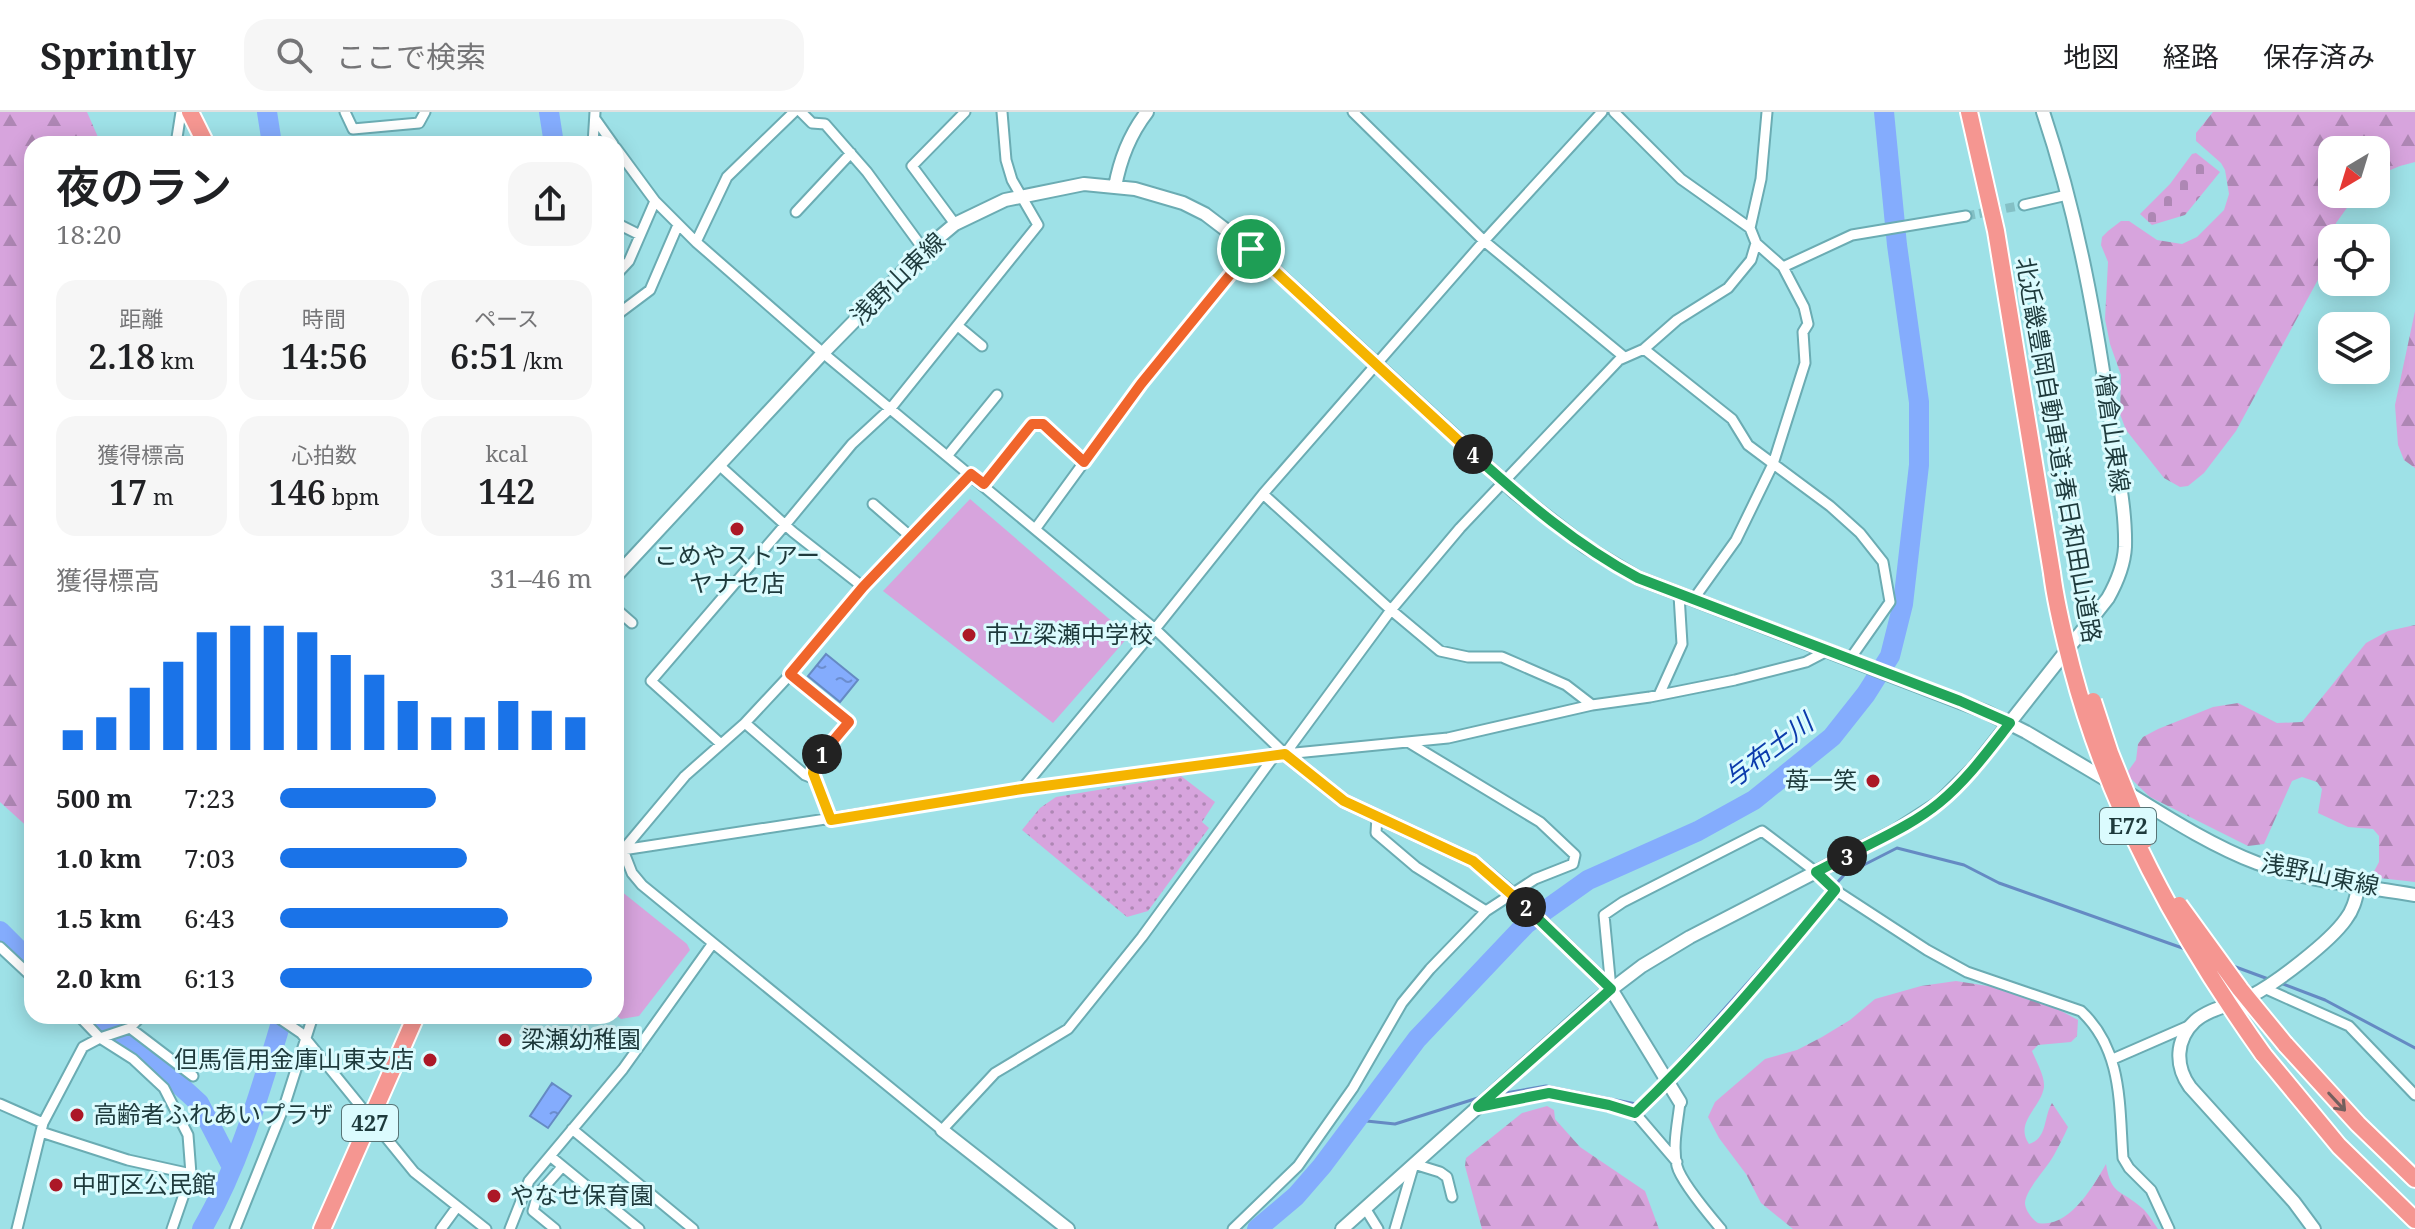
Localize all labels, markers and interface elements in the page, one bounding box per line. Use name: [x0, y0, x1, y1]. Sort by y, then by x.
search box: [244, 19, 804, 91]
text: Sprintly: [40, 29, 196, 81]
icon: search: [272, 33, 316, 77]
text: ここで検索: [336, 36, 486, 77]
text: 地図: [2063, 37, 2119, 75]
text: 経路: [2163, 37, 2219, 75]
text: 保存済み: [2263, 37, 2375, 75]
north arrow: [2318, 136, 2390, 208]
map controls: [2318, 136, 2390, 384]
text: 夜のラン: [56, 156, 232, 216]
button: share: [508, 162, 592, 246]
pin: [1217, 215, 1285, 283]
text: 18:20: [56, 216, 122, 252]
street label: 浅野山東線: [842, 224, 952, 331]
button: locate: [2318, 224, 2390, 296]
icon: arrive: [1229, 227, 1273, 271]
street label: 北近畿豊岡自動車道;春日和田山道路: [2009, 254, 2110, 645]
text: 距離: [119, 303, 163, 333]
text: 時間: [302, 303, 346, 333]
text: ペース: [474, 303, 539, 333]
button: layers: [2318, 312, 2390, 384]
text: 2.18: [88, 333, 155, 379]
text: 14:56: [281, 333, 367, 379]
text: 6:51: [450, 333, 518, 379]
text: km: [155, 345, 194, 375]
text: /km: [518, 345, 563, 375]
street label: 檜倉山東線: [2089, 371, 2138, 495]
pin: 4: [1453, 434, 1493, 474]
text: kcal: [485, 438, 528, 468]
text: 獲得標高: [97, 439, 185, 469]
text: 心拍数: [291, 439, 357, 469]
text: 4: [1467, 439, 1479, 469]
text: 142: [478, 468, 535, 514]
text: 17: [109, 469, 147, 515]
text: 146: [269, 469, 326, 515]
text: m: [147, 481, 174, 511]
text: bpm: [326, 481, 379, 511]
marker: こめやストアー ヤナセ店: [728, 520, 746, 538]
place label: こめやストアー ヤナセ店: [654, 538, 820, 599]
text: 31–46 m: [490, 560, 592, 596]
text: 獲得標高: [56, 562, 160, 598]
place label: 市立梁瀬中学校: [985, 617, 1153, 650]
marker: 市立梁瀬中学校: [960, 626, 978, 644]
water label: 与布土川: [1715, 703, 1822, 796]
pin: 1: [802, 734, 842, 774]
text: 1: [816, 739, 828, 769]
place label: 苺一笑: [1785, 763, 1857, 796]
marker: 苺一笑: [1864, 772, 1882, 790]
text: 500 m: [56, 780, 132, 816]
text: 7:23: [184, 780, 235, 816]
road number: E72: [2100, 808, 2156, 844]
pin: 3: [1827, 836, 1867, 876]
text: 1.0 km: [56, 840, 142, 876]
text: 7:03: [184, 840, 235, 876]
text: 3: [1841, 841, 1853, 871]
street label: 浅野山東線: [2258, 845, 2382, 902]
pin: 2: [1506, 887, 1546, 927]
text: 2: [1520, 892, 1532, 922]
text: 1.5 km: [56, 900, 142, 936]
text: 6:43: [184, 900, 235, 936]
text: 2.0 km: [56, 960, 142, 996]
text: 6:13: [184, 960, 235, 996]
place label: 梁瀬幼稚園: [521, 1022, 641, 1055]
marker: 梁瀬幼稚園: [496, 1031, 514, 1049]
place label: 但馬信用金庫山東支店: [174, 1042, 414, 1075]
marker: 但馬信用金庫山東支店: [421, 1051, 439, 1069]
one-way arrow: [2328, 1092, 2347, 1112]
place label: 高齢者ふれあいプラザ: [93, 1097, 333, 1130]
road number: 427: [342, 1105, 398, 1141]
marker: 高齢者ふれあいプラザ: [68, 1106, 86, 1124]
place label: 中町区公民館: [72, 1167, 216, 1200]
marker: 中町区公民館: [47, 1176, 65, 1194]
place label: やなせ保育園: [510, 1178, 654, 1211]
marker: やなせ保育園: [485, 1187, 503, 1205]

